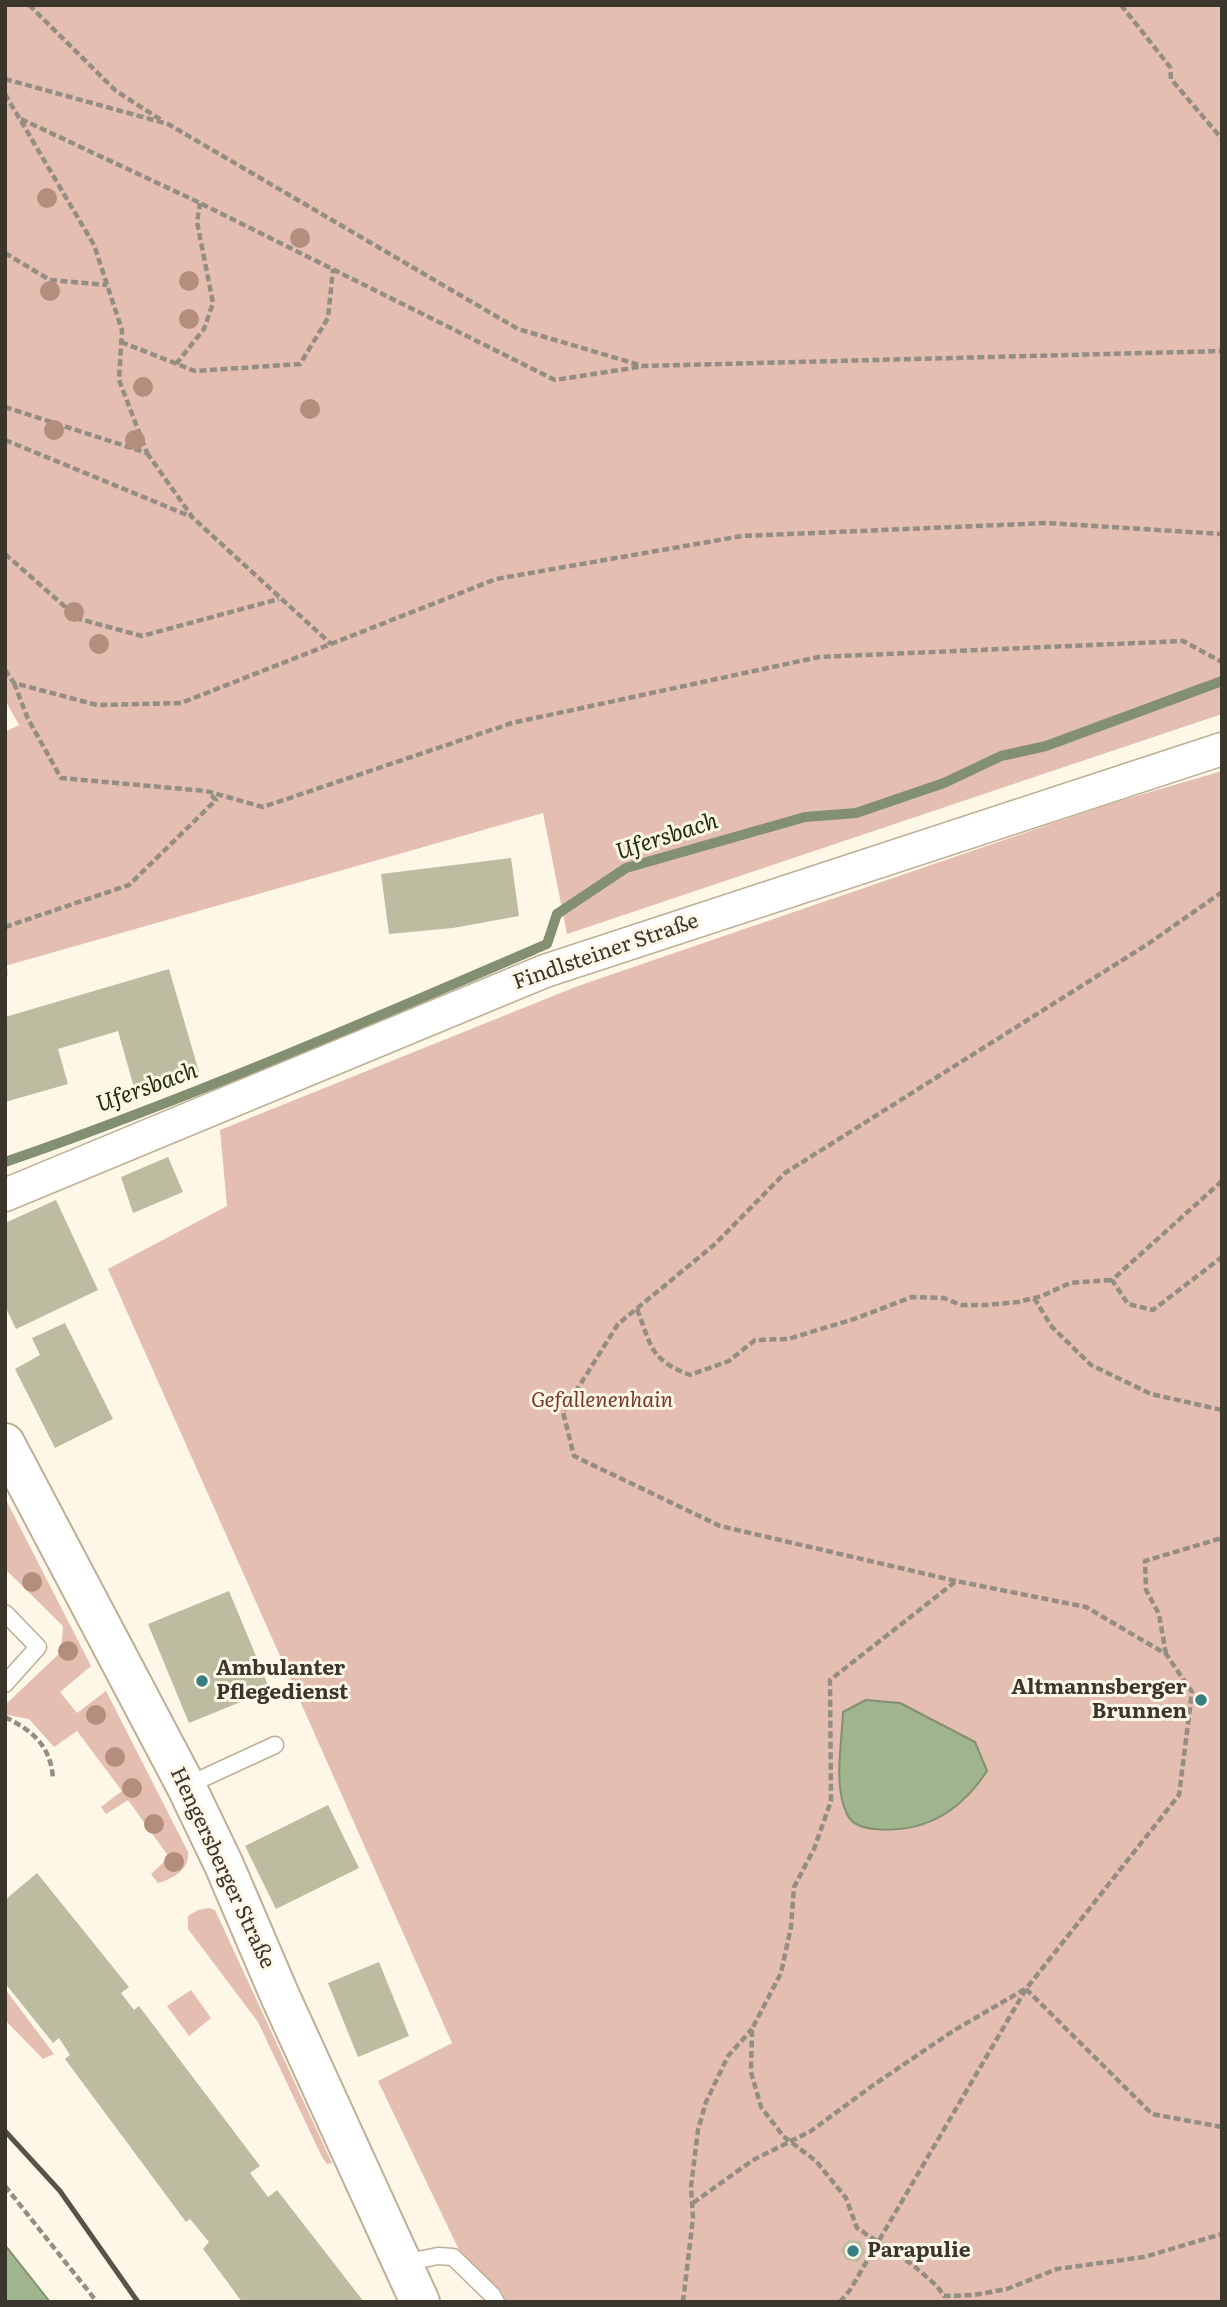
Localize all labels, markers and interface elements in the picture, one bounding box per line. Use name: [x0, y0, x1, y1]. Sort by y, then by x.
water label: Ufersbach: [613, 808, 721, 866]
street label: Findlsteiner Straße: [510, 908, 702, 996]
water label: Ufersbach: [93, 1057, 201, 1119]
park label: Gefallenenhain: [531, 1388, 673, 1414]
place label: Ambulanter Pflegedienst: [216, 1656, 348, 1706]
marker: Ambulanter Pflegedienst: [194, 1673, 210, 1689]
place label: Altmannsberger Brunnen: [1011, 1675, 1187, 1725]
marker: Altmannsberger Brunnen: [1193, 1692, 1209, 1708]
street label: Hengersberger Straße: [164, 1763, 280, 1973]
place label: Parapulie: [867, 2238, 971, 2264]
marker: Parapulie: [845, 2243, 861, 2259]

